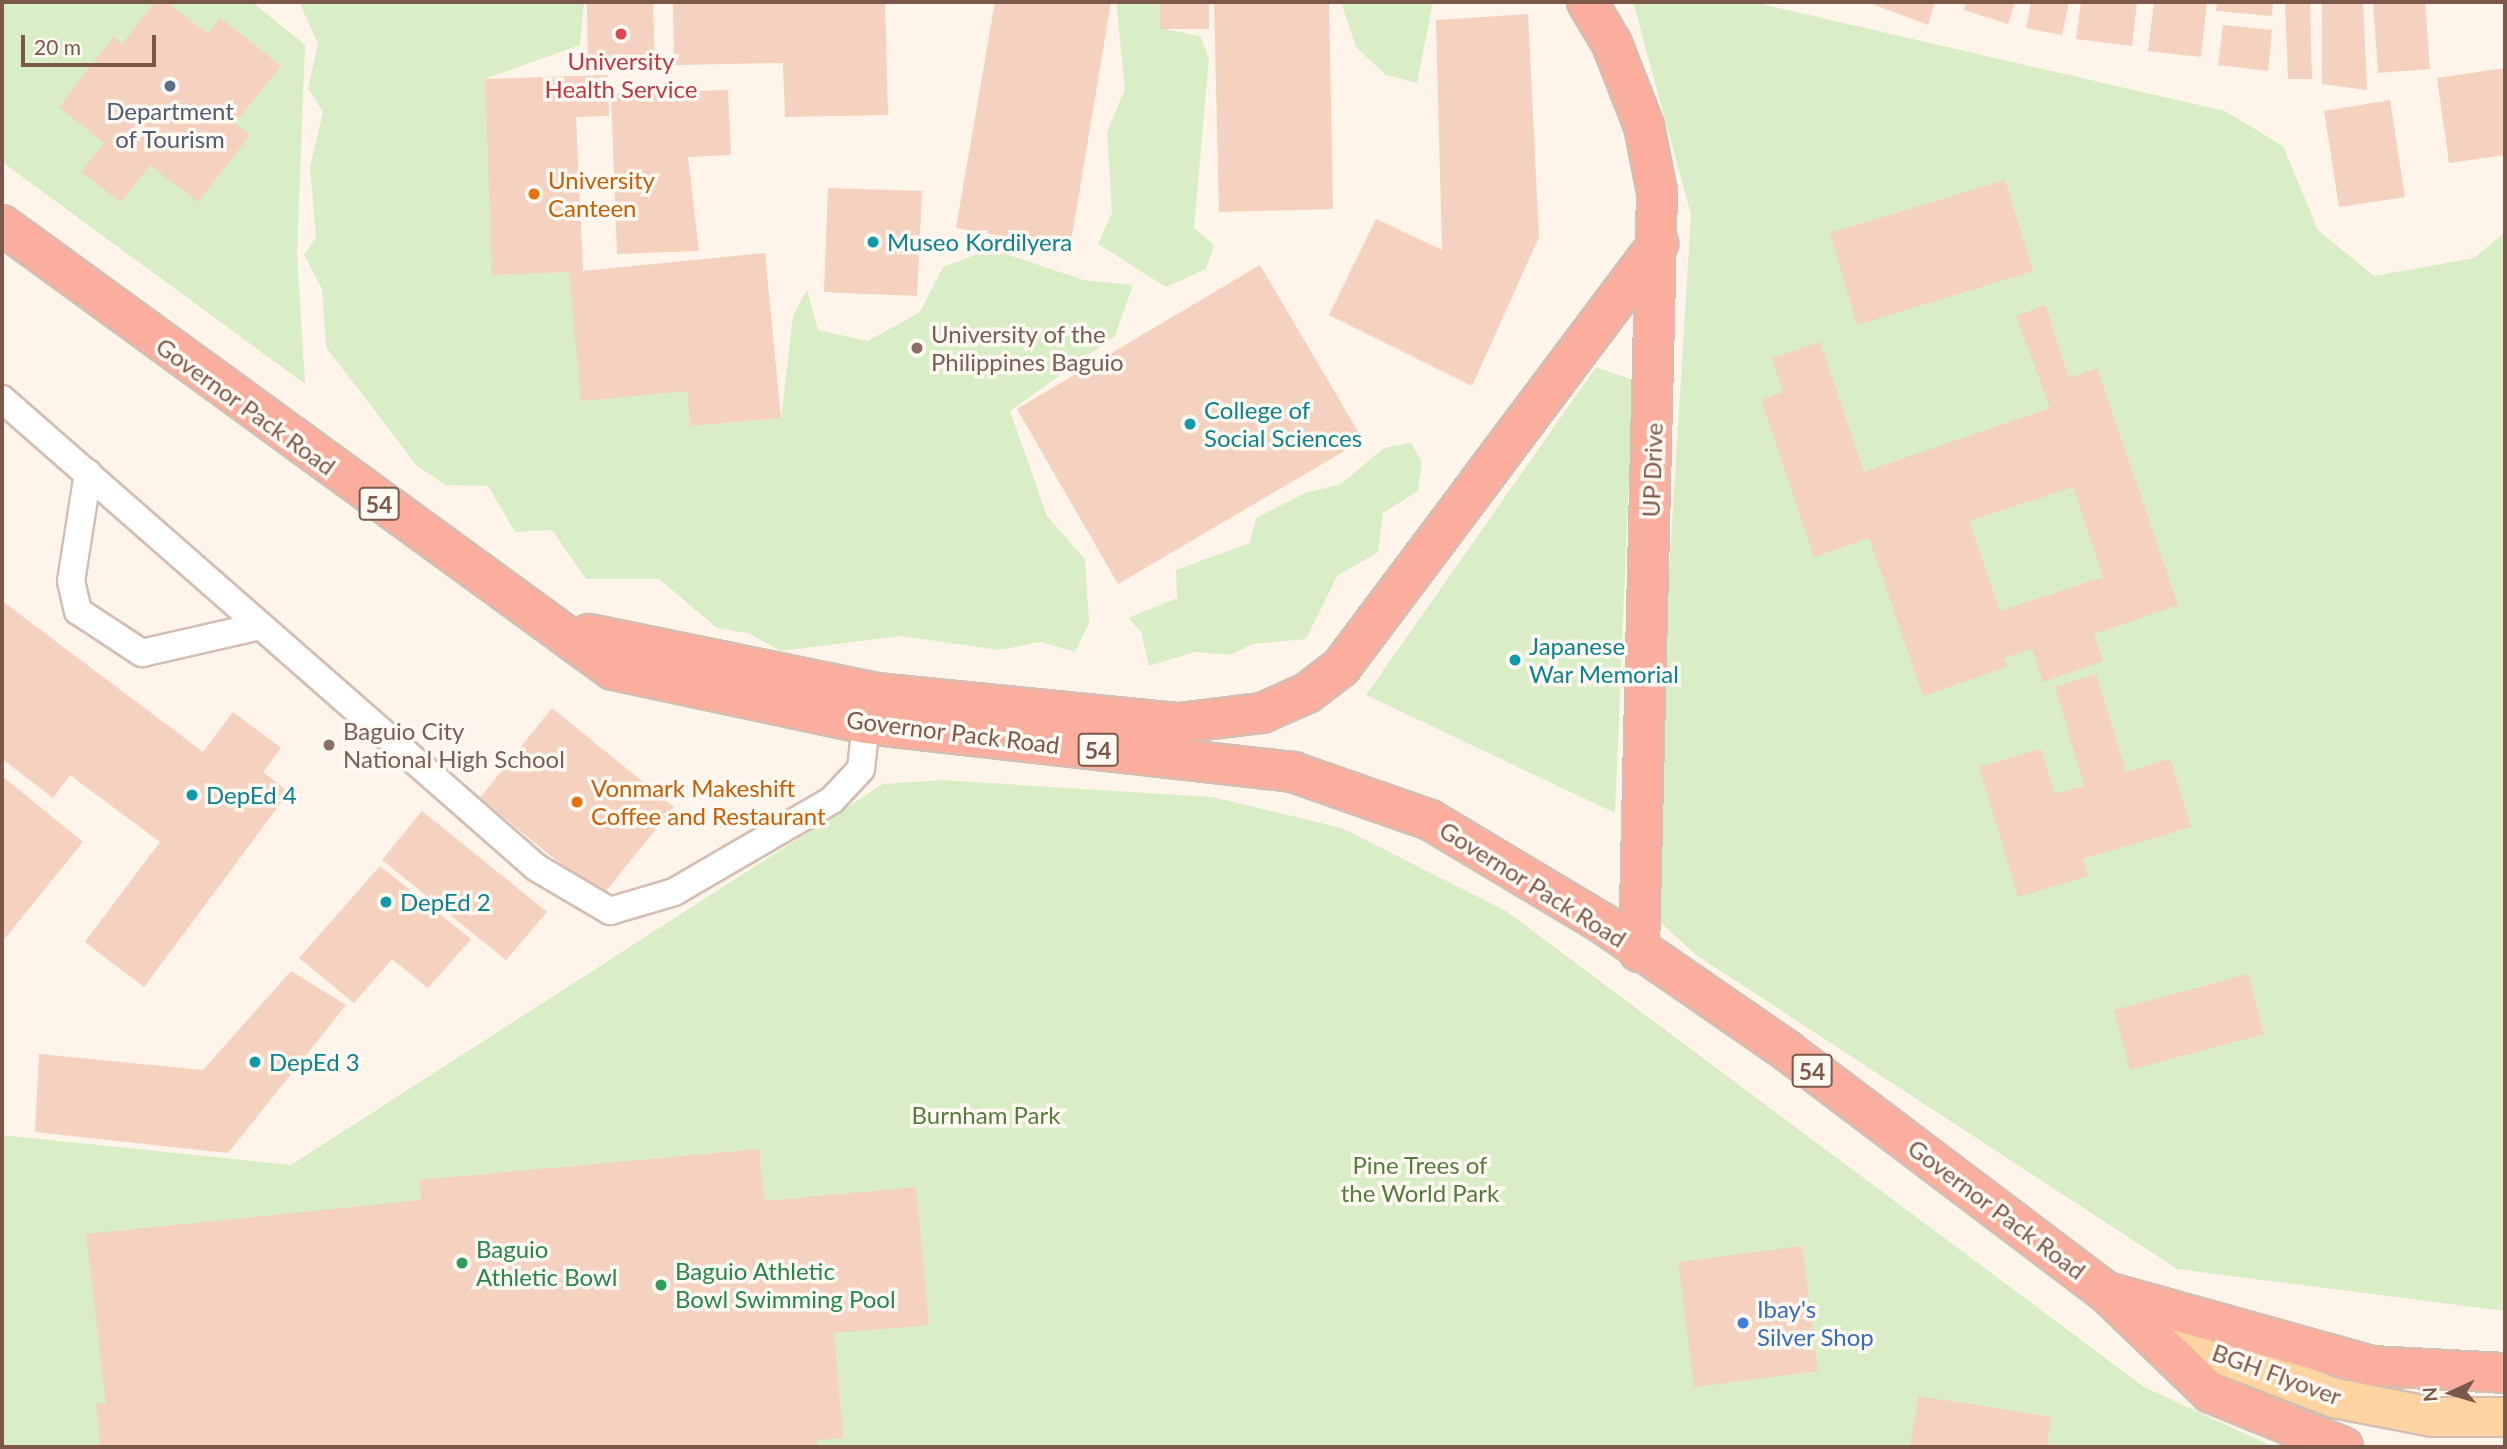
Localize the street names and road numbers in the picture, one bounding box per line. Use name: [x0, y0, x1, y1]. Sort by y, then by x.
street label: Governor Pack Road: [151, 331, 341, 481]
street label: UP Drive: [1636, 422, 1668, 518]
road number: 54: [358, 484, 400, 524]
street label: Governor Pack Road: [845, 705, 1061, 759]
road number: 54: [1077, 730, 1119, 770]
street label: Governor Pack Road: [1434, 815, 1632, 953]
road number: 54: [1791, 1052, 1833, 1090]
street label: Governor Pack Road: [1902, 1133, 2092, 1285]
street label: BGH Flyover: [2209, 1337, 2345, 1411]

